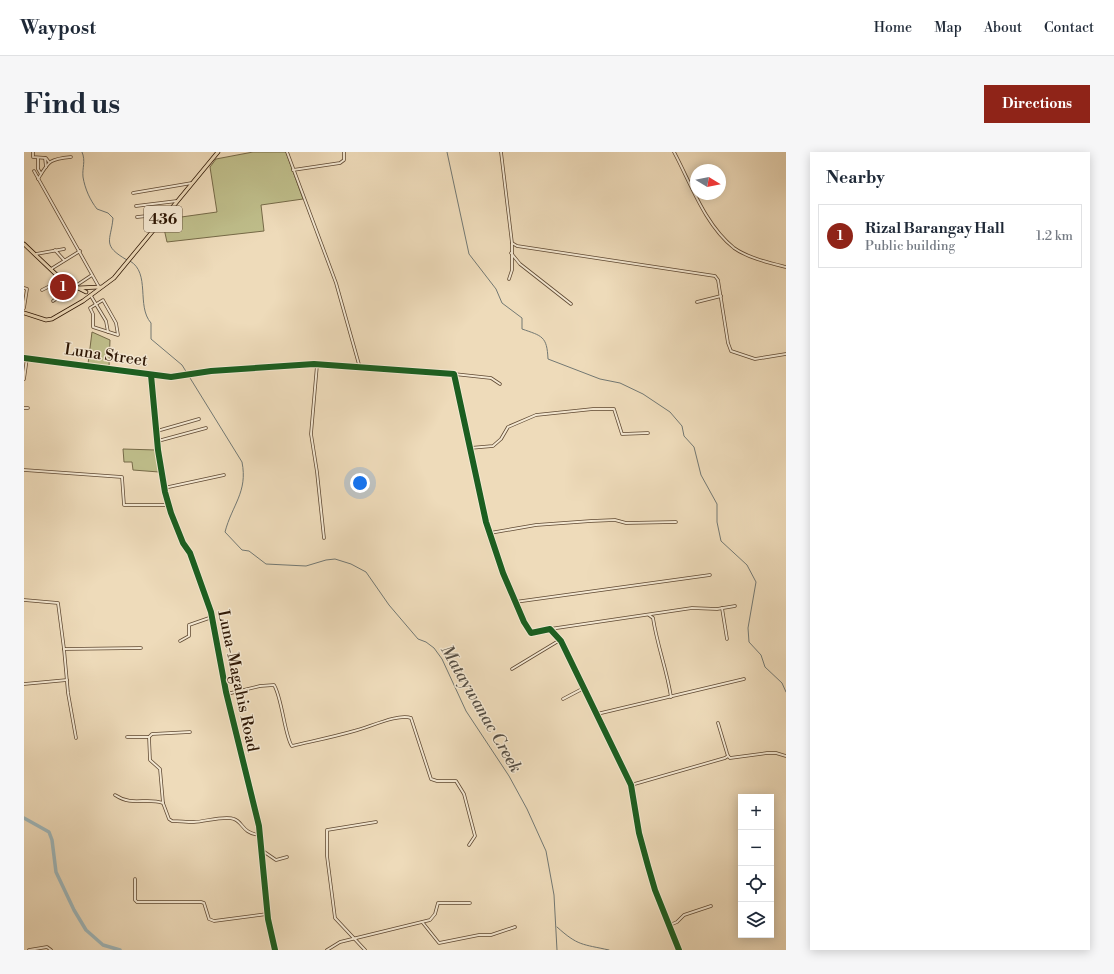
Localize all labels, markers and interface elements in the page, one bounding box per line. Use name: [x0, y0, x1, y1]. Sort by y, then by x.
text: Waypost: [20, 16, 96, 40]
text: Home: [874, 19, 912, 37]
text: Map: [934, 19, 962, 37]
text: About: [984, 19, 1022, 37]
text: Contact: [1044, 19, 1094, 37]
button: Directions: [984, 85, 1090, 123]
text: Find us: [24, 87, 120, 122]
north arrow: [690, 164, 726, 200]
text: Nearby: [826, 167, 885, 189]
road number: 436: [144, 206, 182, 232]
text: Rizal Barangay Hall: [865, 219, 1005, 238]
text: 1: [837, 228, 843, 244]
text: 1.2 km: [1036, 228, 1073, 244]
text: Public building: [865, 238, 955, 254]
pin: 1: [50, 272, 76, 302]
street label: Luna Street: [63, 339, 149, 371]
your location: [350, 473, 370, 493]
street label: Luna-Magahis Road: [213, 608, 263, 754]
water label: Mataywanac Creek: [435, 641, 527, 777]
map controls: [738, 794, 774, 938]
button: +: [738, 794, 774, 830]
button: −: [738, 830, 774, 866]
button: locate: [738, 866, 774, 902]
button: layers: [738, 902, 774, 938]

